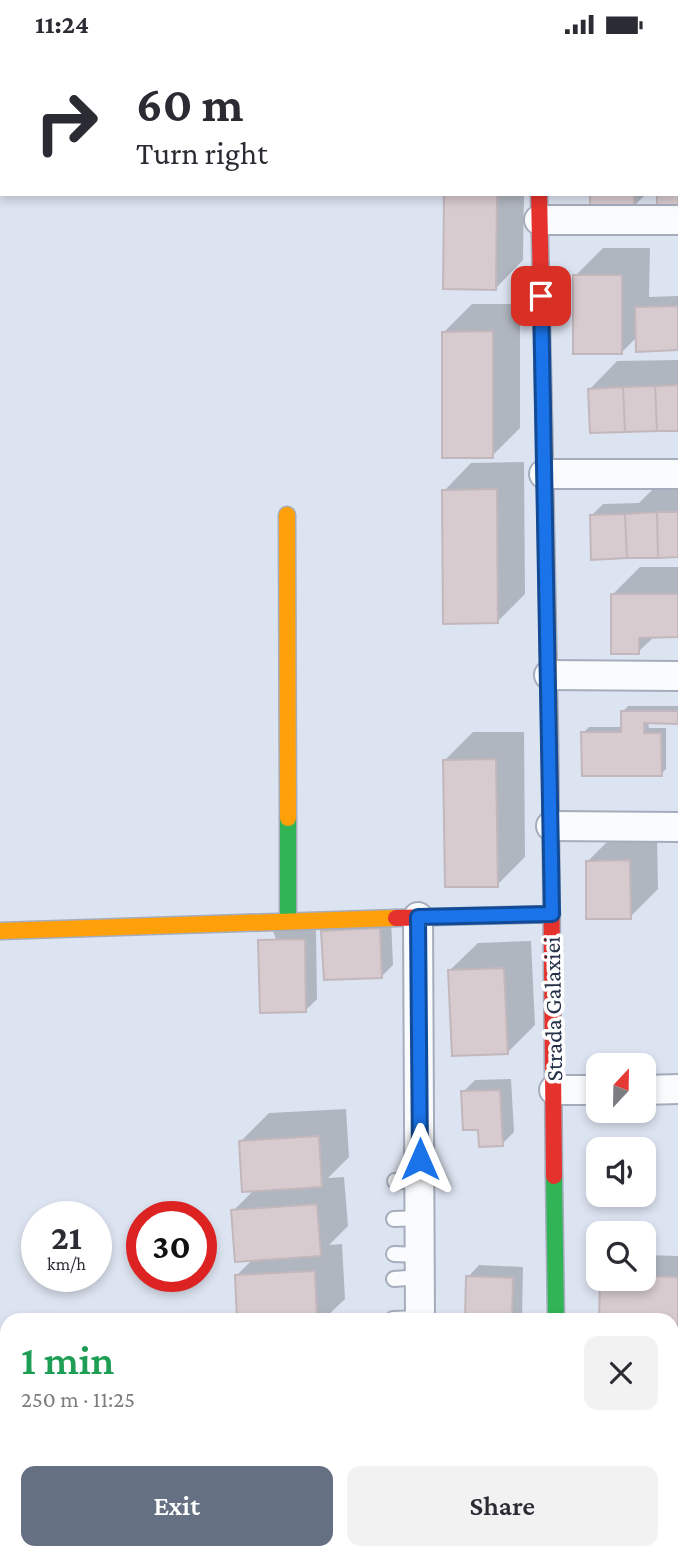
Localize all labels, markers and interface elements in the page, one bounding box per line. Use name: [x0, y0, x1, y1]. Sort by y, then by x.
text: 11:24: [35, 10, 89, 39]
icon: right: [21, 77, 112, 168]
text: 60 m: [136, 77, 243, 132]
text: Turn right: [136, 135, 268, 171]
pin: [511, 266, 571, 326]
icon: arrive: [522, 277, 560, 315]
street label: Strada Galaxiei: [538, 936, 567, 1082]
north arrow: [586, 1053, 656, 1123]
map controls: [586, 1053, 656, 1291]
position arrow: [383, 1122, 457, 1196]
button: sound: [586, 1137, 656, 1207]
speed limit sign: 30: [126, 1201, 217, 1292]
text: 21: [51, 1218, 82, 1257]
button: search: [586, 1221, 656, 1291]
text: km/h: [47, 1254, 86, 1274]
text: 1 min: [21, 1336, 114, 1383]
button: close: [584, 1336, 658, 1410]
text: 250 m · 11:25: [21, 1386, 135, 1412]
button: Exit: [21, 1466, 333, 1546]
button: Share: [347, 1466, 658, 1546]

